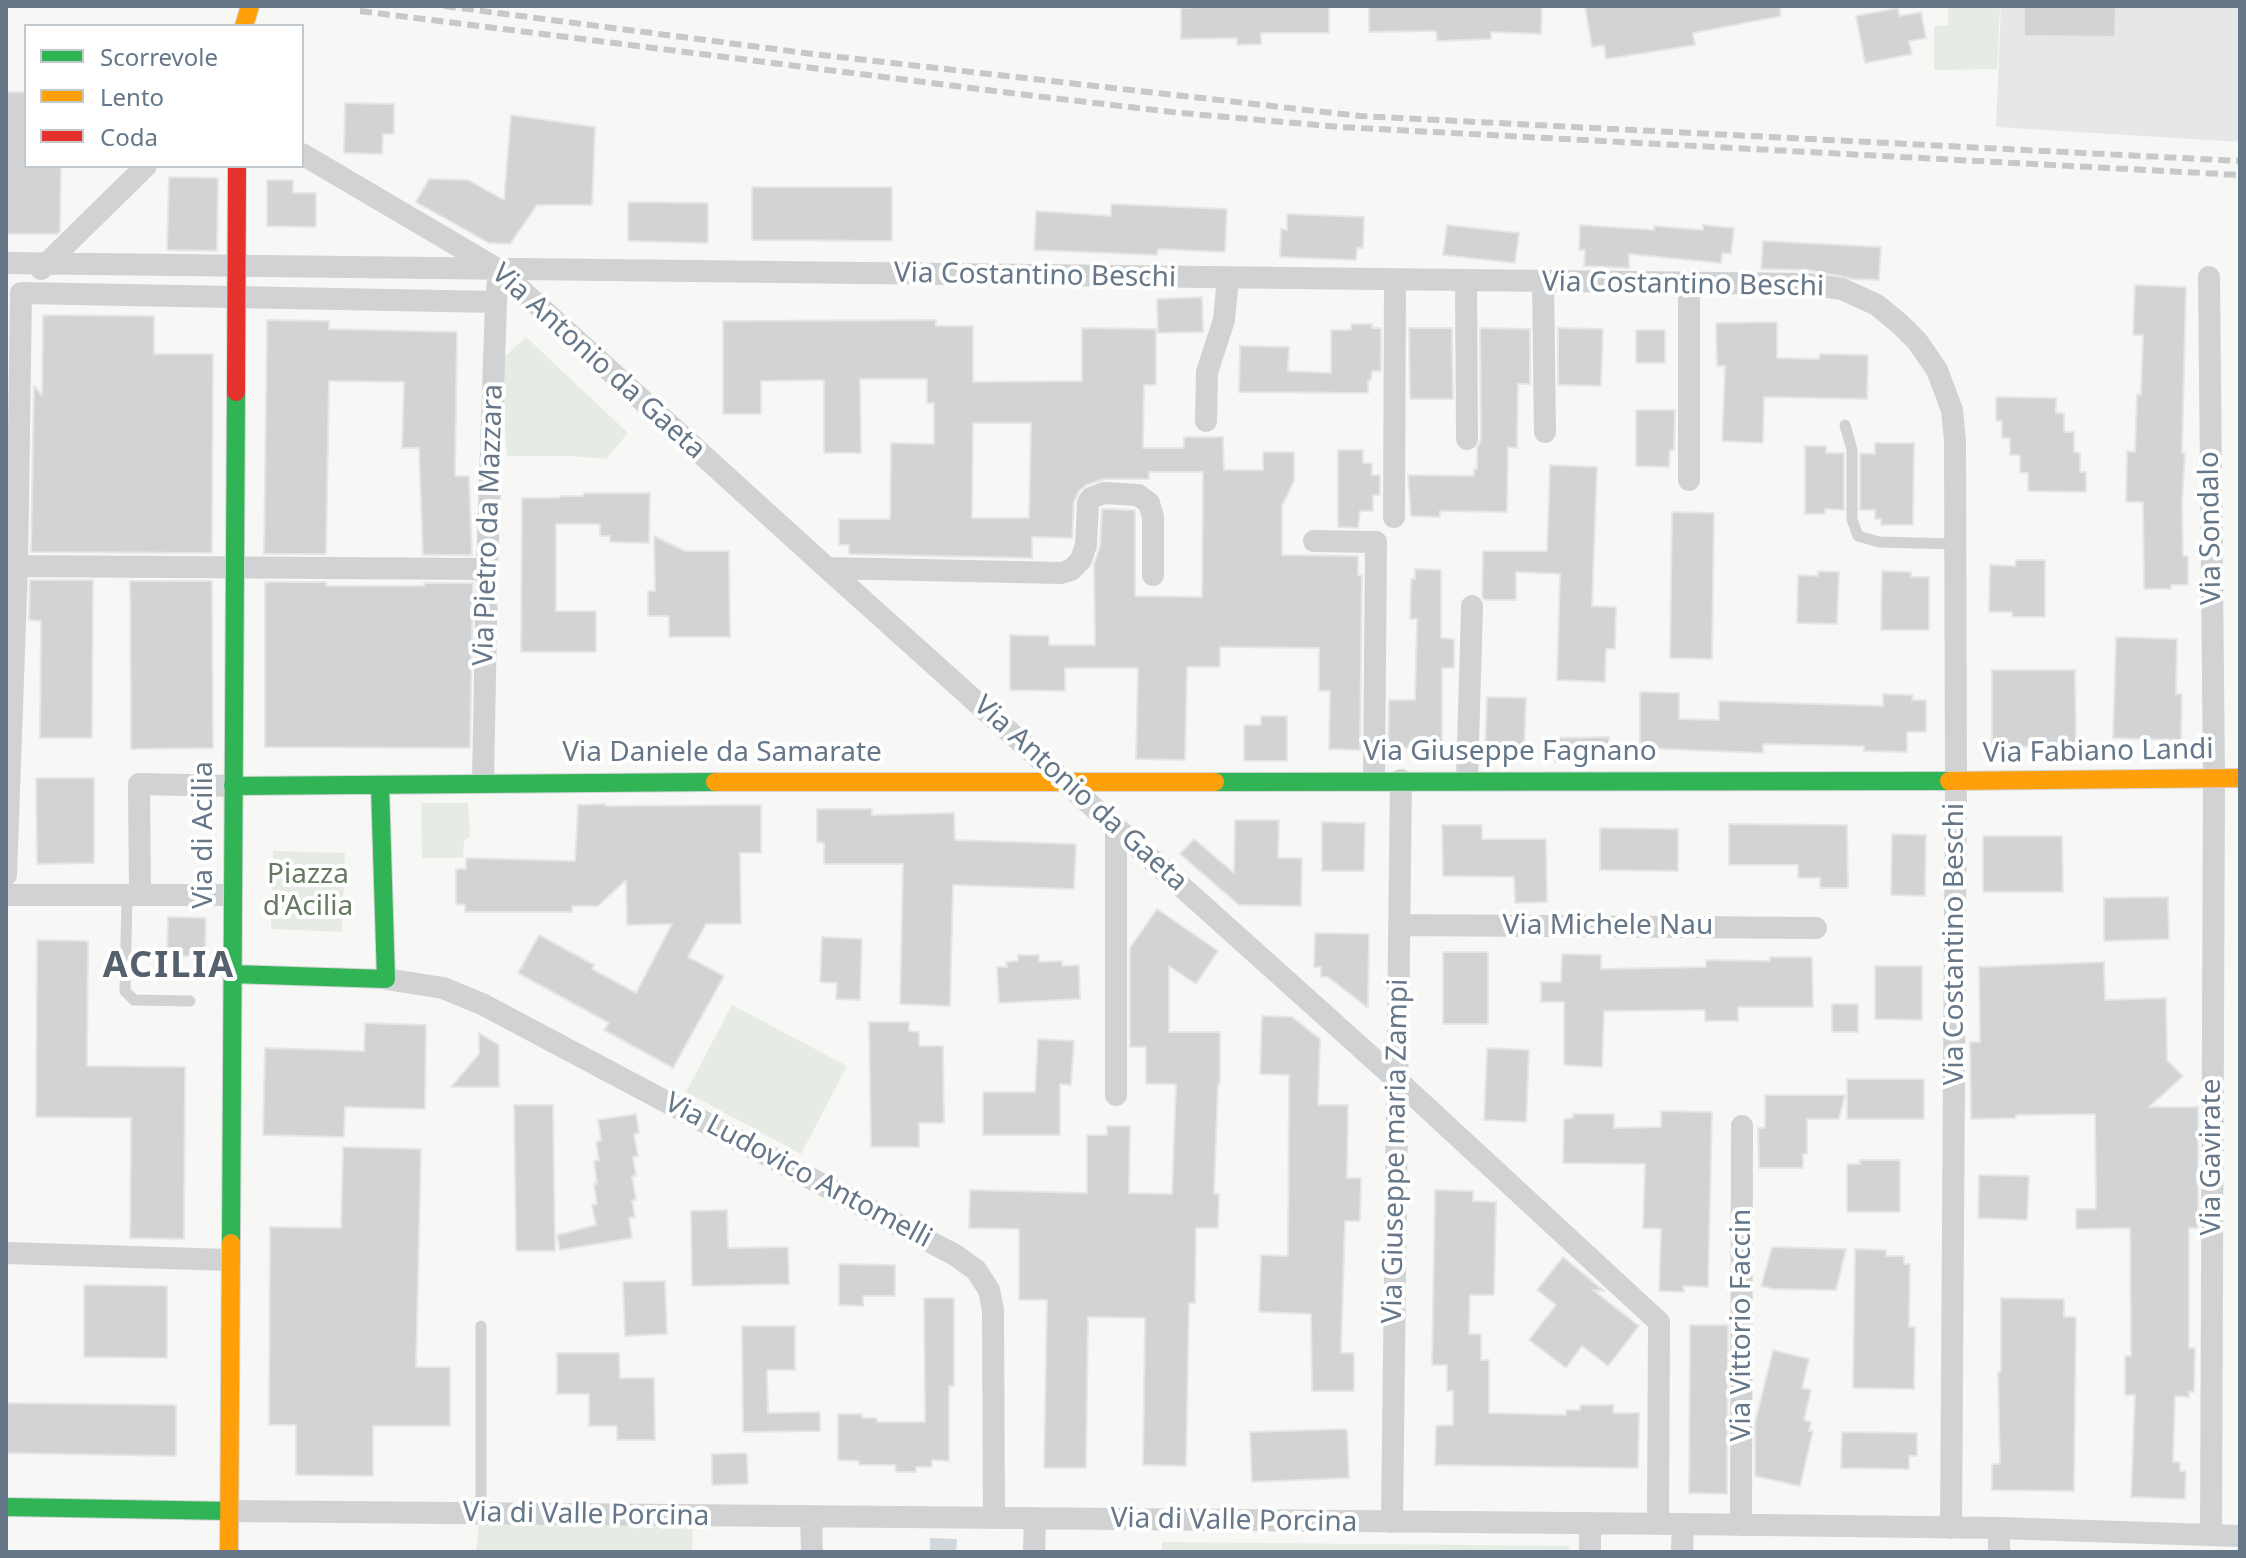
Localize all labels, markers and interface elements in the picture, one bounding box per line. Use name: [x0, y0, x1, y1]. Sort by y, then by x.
legend: [24, 24, 304, 168]
text: Scorrevole: [100, 40, 218, 73]
text: Lento: [100, 80, 164, 113]
text: Coda: [100, 120, 158, 153]
street label: Via Antonio da Gaeta: [484, 257, 712, 467]
street label: Via Costantino Beschi: [894, 257, 1176, 295]
street label: Via Costantino Beschi: [1542, 266, 1824, 304]
street label: Via Pietro da Mazzara: [467, 383, 511, 667]
street label: Via Sondalo: [2193, 451, 2229, 605]
street label: Via Antonio da Gaeta: [966, 689, 1194, 899]
street label: Via Fabiano Landi: [1982, 733, 2214, 771]
street label: Via Giuseppe Fagnano: [1363, 735, 1657, 769]
street label: Via Daniele da Samarate: [562, 736, 882, 770]
street label: Via di Acilia: [187, 761, 221, 909]
street label: Via Costantino Beschi: [1938, 803, 1972, 1085]
park label: Piazza d'Acilia: [263, 858, 353, 924]
street label: Via Michele Nau: [1503, 909, 1713, 943]
district label: ACILIA: [103, 945, 235, 989]
street label: Via Giuseppe maria Zampi: [1376, 978, 1416, 1324]
street label: Via Gavirate: [2195, 1078, 2229, 1236]
street label: Via Ludovico Antomelli: [659, 1086, 937, 1256]
street label: Via Vittorio Faccin: [1725, 1209, 1759, 1441]
street label: Via di Valle Porcina: [462, 1496, 710, 1534]
street label: Via di Valle Porcina: [1110, 1502, 1358, 1540]

